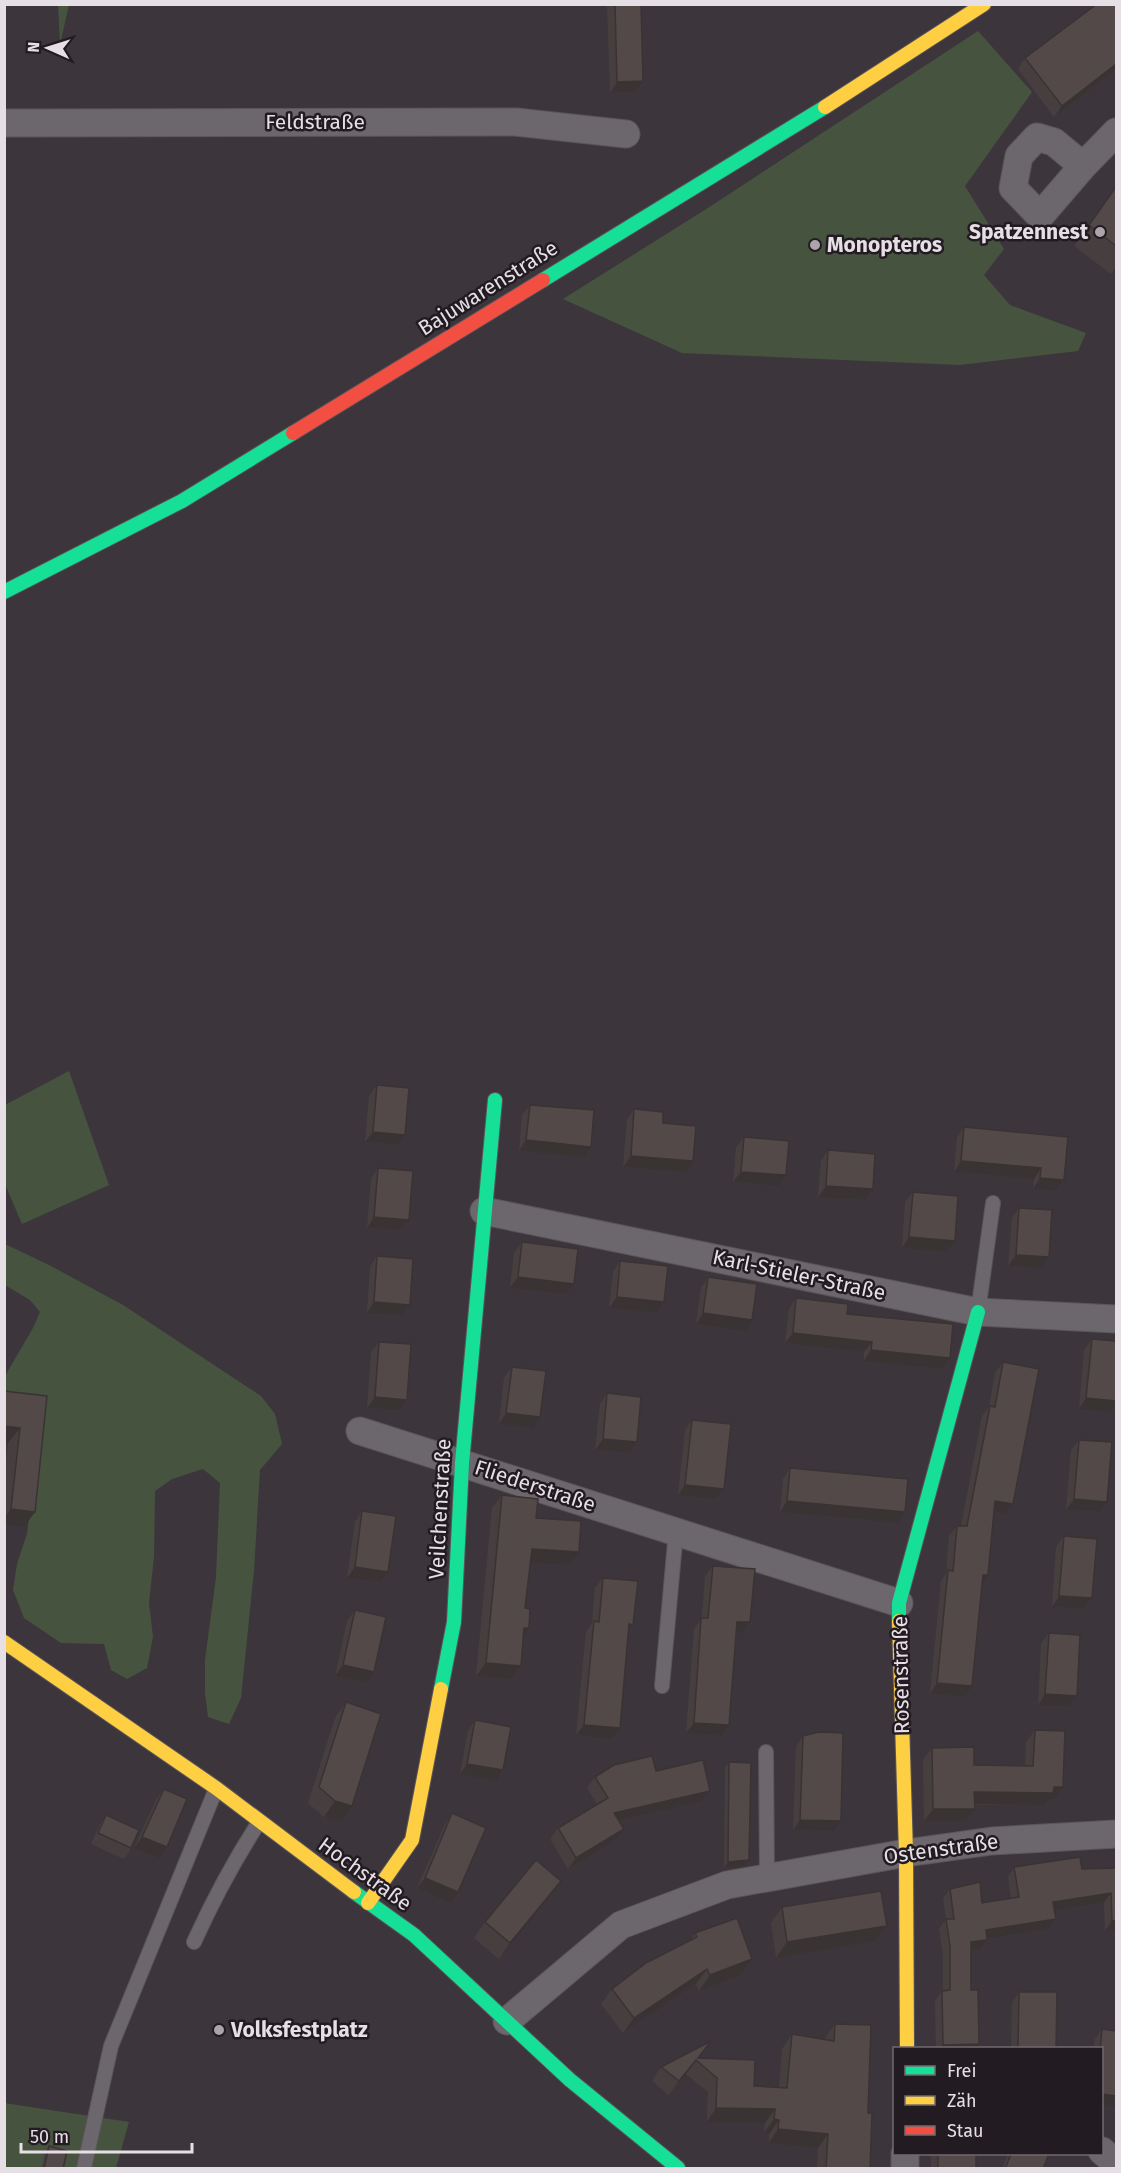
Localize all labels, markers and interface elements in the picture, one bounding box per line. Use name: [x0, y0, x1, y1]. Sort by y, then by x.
north arrow: [18, 18, 78, 78]
text: N: [24, 41, 43, 53]
street label: Feldstraße: [265, 109, 365, 135]
place label: Spatzennest: [969, 219, 1089, 245]
marker: Spatzennest: [1093, 225, 1107, 239]
place label: Monopteros: [827, 232, 942, 258]
street label: Bajuwarenstraße: [413, 235, 563, 341]
marker: Monopteros: [808, 238, 822, 252]
street label: Karl-Stieler-Straße: [710, 1244, 888, 1306]
street label: Veilchenstraße: [423, 1438, 457, 1580]
street label: Fliederstraße: [471, 1454, 599, 1518]
street label: Rosenstraße: [887, 1616, 915, 1734]
street label: Ostenstraße: [882, 1828, 1000, 1870]
street label: Hochstraße: [313, 1831, 417, 1917]
place label: Volksfestplatz: [230, 2017, 368, 2043]
marker: Volksfestplatz: [212, 2023, 226, 2037]
legend: [893, 2047, 1103, 2155]
text: Frei: [947, 2060, 977, 2082]
text: Zäh: [947, 2090, 976, 2112]
scale bar: [21, 2116, 192, 2154]
text: Stau: [947, 2120, 983, 2142]
text: 50 m: [30, 2126, 69, 2148]

